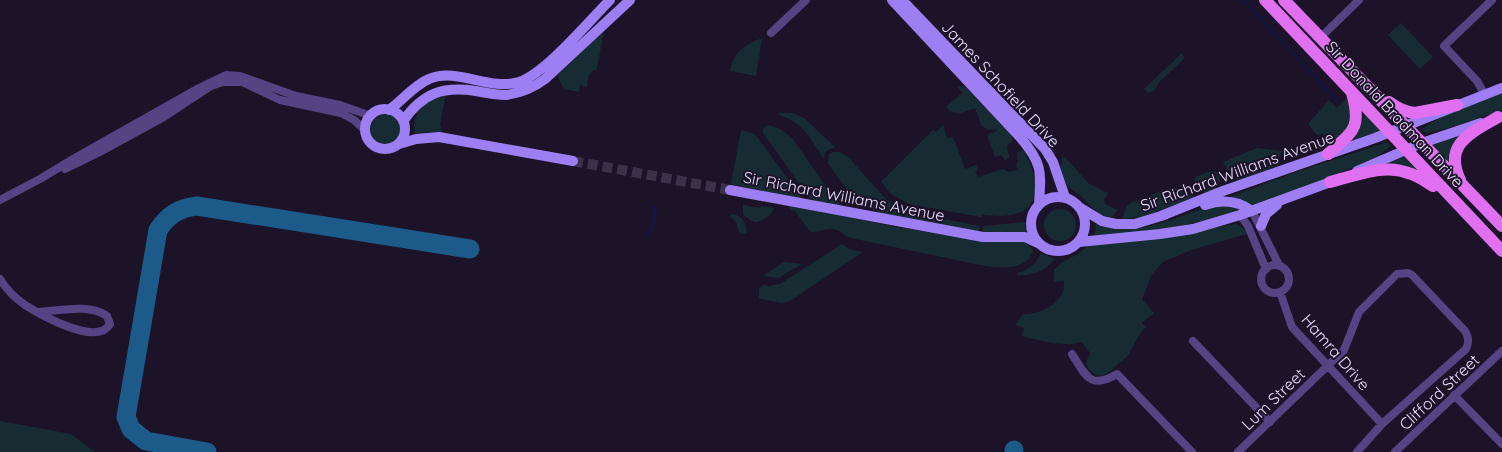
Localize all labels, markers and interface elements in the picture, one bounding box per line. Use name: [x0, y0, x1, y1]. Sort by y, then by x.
street label: James Schofield Drive: [938, 17, 1064, 151]
street label: Sir Donald Bradman Drive: [1322, 37, 1468, 191]
street label: Sir Richard Williams Avenue: [1137, 127, 1337, 215]
street label: Sir Richard Williams Avenue: [742, 167, 946, 225]
street label: Hamra Drive: [1298, 310, 1374, 394]
street label: Clifford Street: [1395, 350, 1483, 434]
street label: Lum Street: [1237, 364, 1309, 434]

